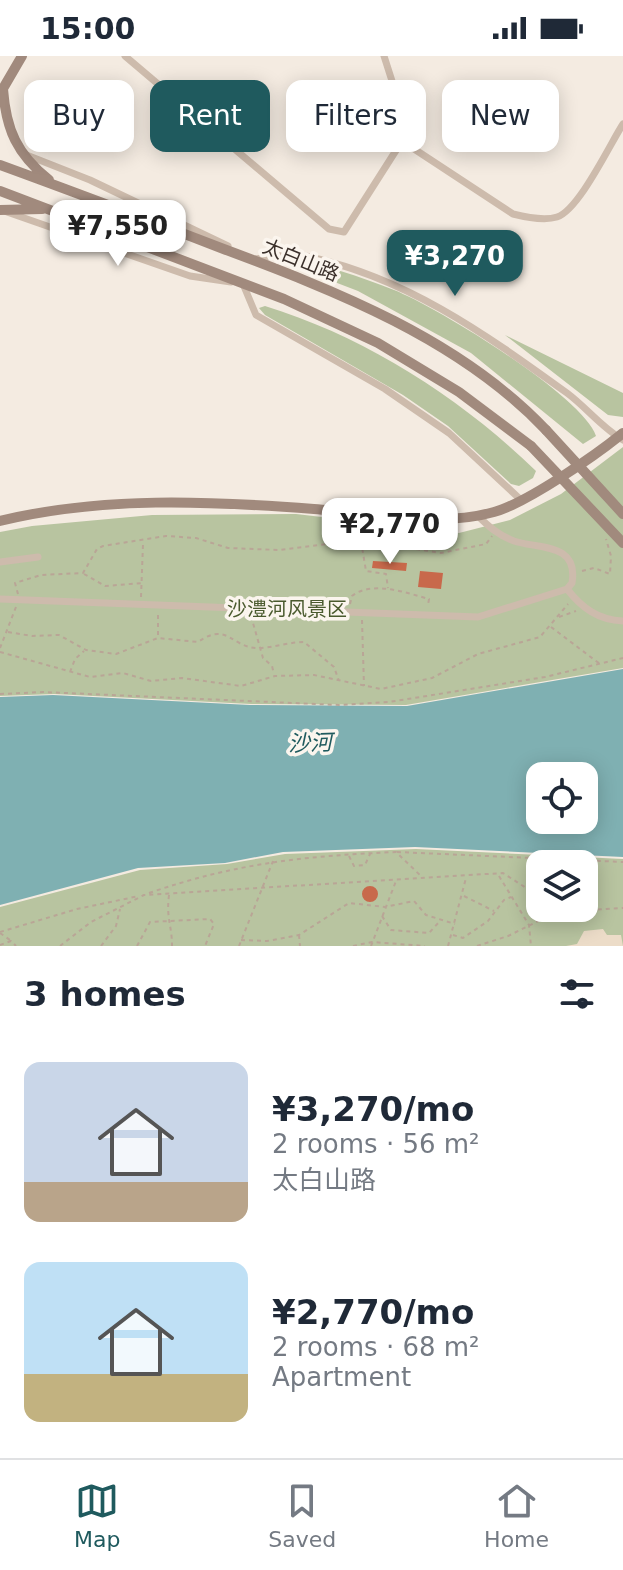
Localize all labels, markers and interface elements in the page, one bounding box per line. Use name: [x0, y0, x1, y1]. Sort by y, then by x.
text: 15:00: [40, 11, 136, 46]
chip: Buy: [24, 80, 134, 152]
chip: Rent: [150, 80, 270, 152]
chip: Filters: [286, 80, 426, 152]
chip: New: [442, 80, 559, 152]
pin: ¥7,550: [53, 200, 183, 268]
text: ¥7,550: [68, 211, 168, 241]
pin: ¥3,270: [390, 230, 520, 298]
street label: 太白山路: [259, 234, 343, 286]
text: ¥3,270: [405, 241, 505, 271]
pin: ¥2,770: [325, 498, 455, 566]
text: ¥2,770: [340, 509, 440, 539]
park label: 沙澧河风景区: [227, 597, 347, 621]
water label: 沙河: [288, 730, 336, 756]
map controls: [526, 762, 598, 922]
button: locate: [526, 762, 598, 834]
button: layers: [526, 850, 598, 922]
icon: filters: [555, 972, 599, 1016]
text: 3 homes: [24, 974, 186, 1014]
text: ¥3,270/mo: [272, 1089, 474, 1129]
icon: home: [88, 1094, 184, 1190]
text: 2 rooms · 56 m²: [272, 1129, 480, 1159]
text: 太白山路: [272, 1165, 376, 1195]
text: ¥2,770/mo: [272, 1292, 474, 1332]
icon: home: [88, 1294, 184, 1390]
text: 2 rooms · 68 m²: [272, 1332, 480, 1362]
text: Apartment: [272, 1362, 411, 1392]
tab: Map: [74, 1479, 120, 1552]
tab: Saved: [268, 1479, 336, 1552]
tab: Home: [484, 1479, 549, 1552]

